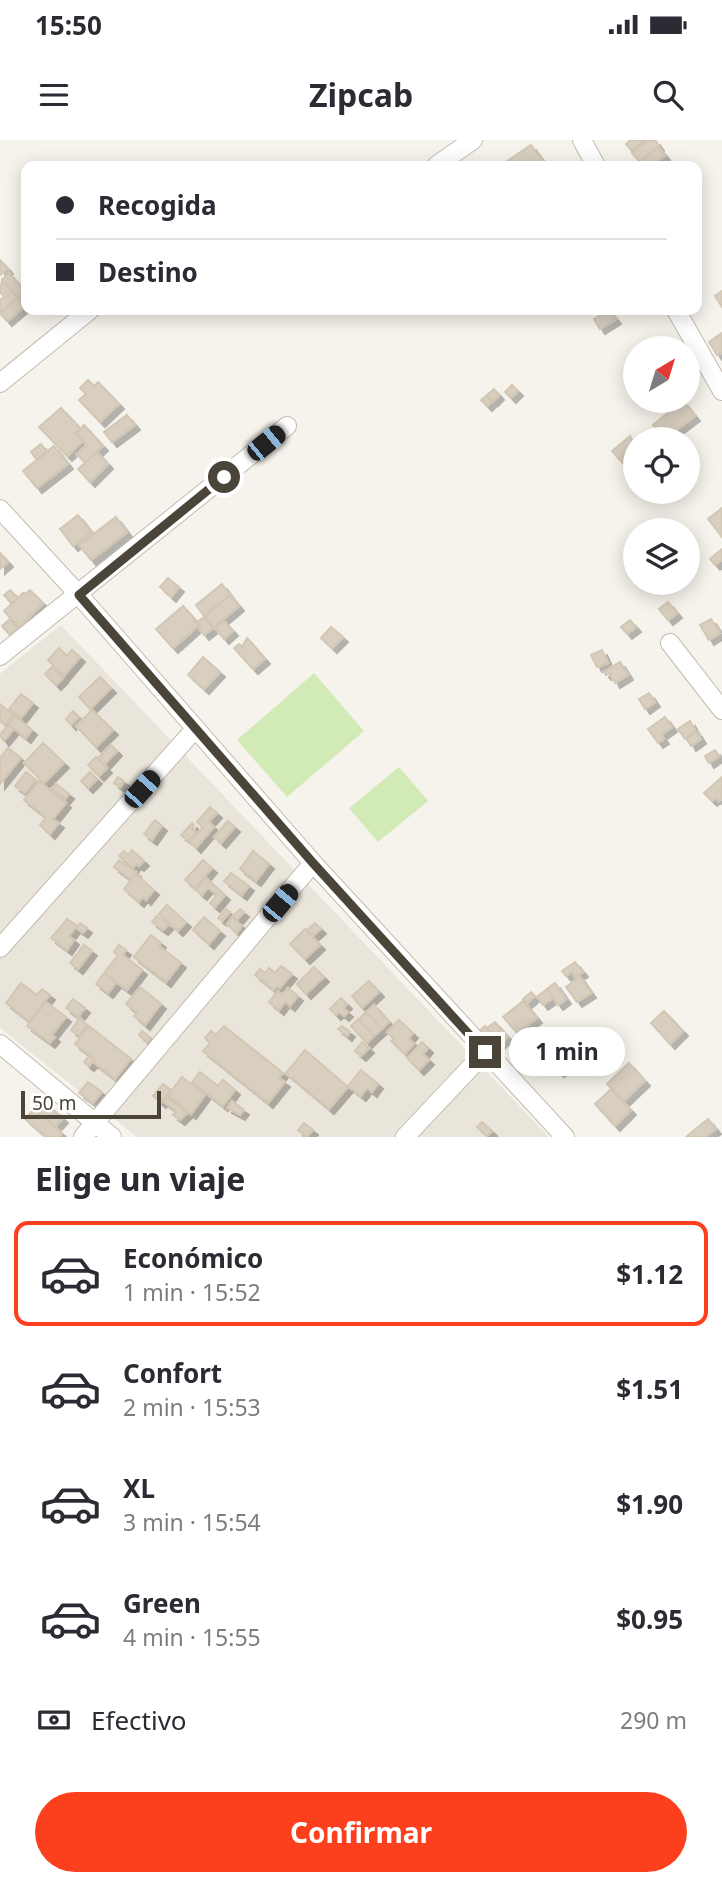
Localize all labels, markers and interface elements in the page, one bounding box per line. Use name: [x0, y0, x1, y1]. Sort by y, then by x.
text: 15:50: [35, 7, 102, 43]
text: Zipcab: [309, 73, 413, 116]
icon: menu: [35, 76, 73, 114]
icon: search: [649, 76, 687, 114]
text: Recogida: [98, 187, 216, 223]
text: Destino: [98, 254, 198, 290]
north arrow: [623, 336, 700, 413]
map controls: [623, 336, 700, 595]
car: [244, 422, 289, 464]
button: locate: [623, 427, 700, 504]
route start: [208, 461, 240, 493]
button: layers: [623, 518, 700, 595]
car: [121, 766, 164, 812]
car: [259, 880, 302, 926]
callout: 1 min: [510, 1028, 625, 1076]
text: 1 min: [535, 1035, 599, 1067]
route end: [469, 1036, 501, 1068]
scale bar: [21, 1088, 161, 1120]
text: 50 m: [32, 1090, 76, 1116]
text: Elige un viaje: [35, 1157, 245, 1200]
text: Económico: [123, 1240, 263, 1276]
icon: car: [39, 1242, 102, 1305]
text: $1.12: [616, 1256, 683, 1292]
text: 1 min · 15:52: [123, 1276, 261, 1308]
text: Confort: [123, 1355, 222, 1391]
icon: car: [39, 1357, 102, 1420]
text: $1.51: [616, 1371, 683, 1407]
text: 2 min · 15:53: [123, 1391, 261, 1423]
text: XL: [123, 1470, 155, 1506]
icon: car: [39, 1472, 102, 1535]
text: $1.90: [616, 1486, 683, 1522]
text: 3 min · 15:54: [123, 1506, 261, 1538]
text: Green: [123, 1585, 201, 1621]
icon: car: [39, 1587, 102, 1650]
text: $0.95: [616, 1601, 683, 1637]
text: 4 min · 15:55: [123, 1621, 261, 1653]
icon: cash: [35, 1701, 73, 1739]
text: Efectivo: [91, 1702, 187, 1738]
text: 290 m: [620, 1704, 687, 1736]
button: Confirmar: [35, 1792, 687, 1872]

